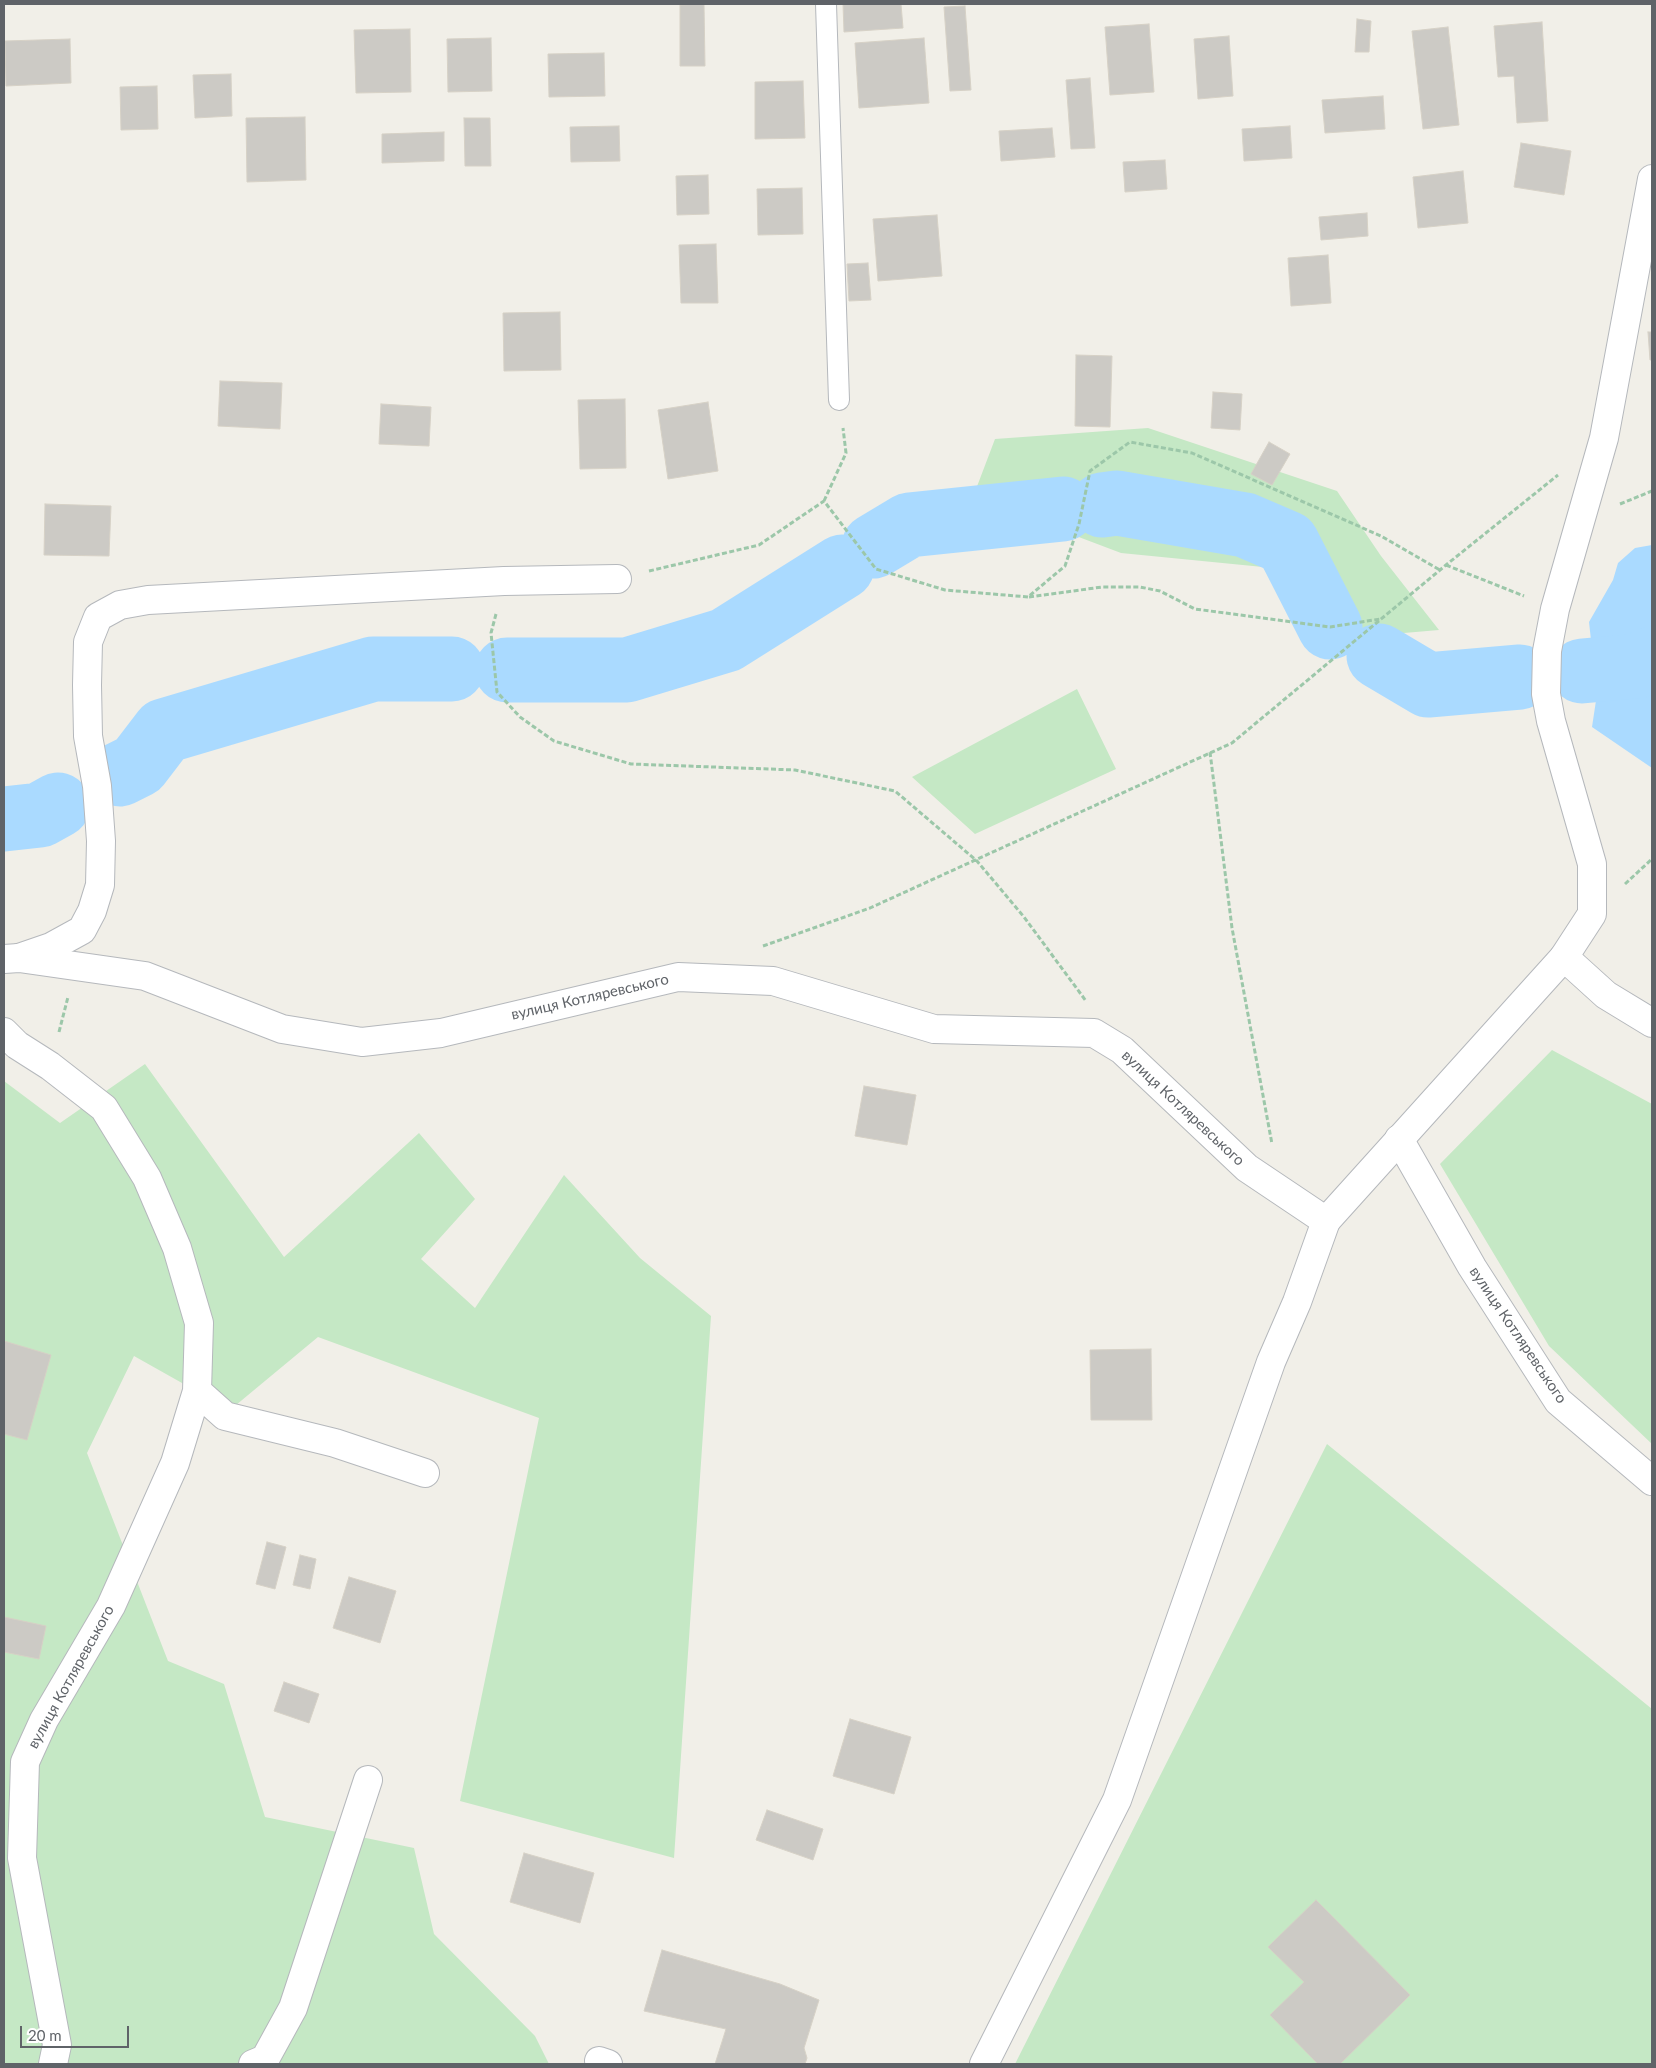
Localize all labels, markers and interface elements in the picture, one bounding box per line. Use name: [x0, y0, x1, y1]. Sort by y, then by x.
street label: вулиця Котляревського: [509, 970, 671, 1024]
street label: вулиця Котляревського: [1118, 1046, 1248, 1170]
street label: вулиця Котляревського: [1465, 1263, 1571, 1407]
street label: вулиця Котляревського: [24, 1602, 118, 1752]
scale bar: [22, 2016, 131, 2048]
text: 20 m: [28, 2026, 62, 2044]

